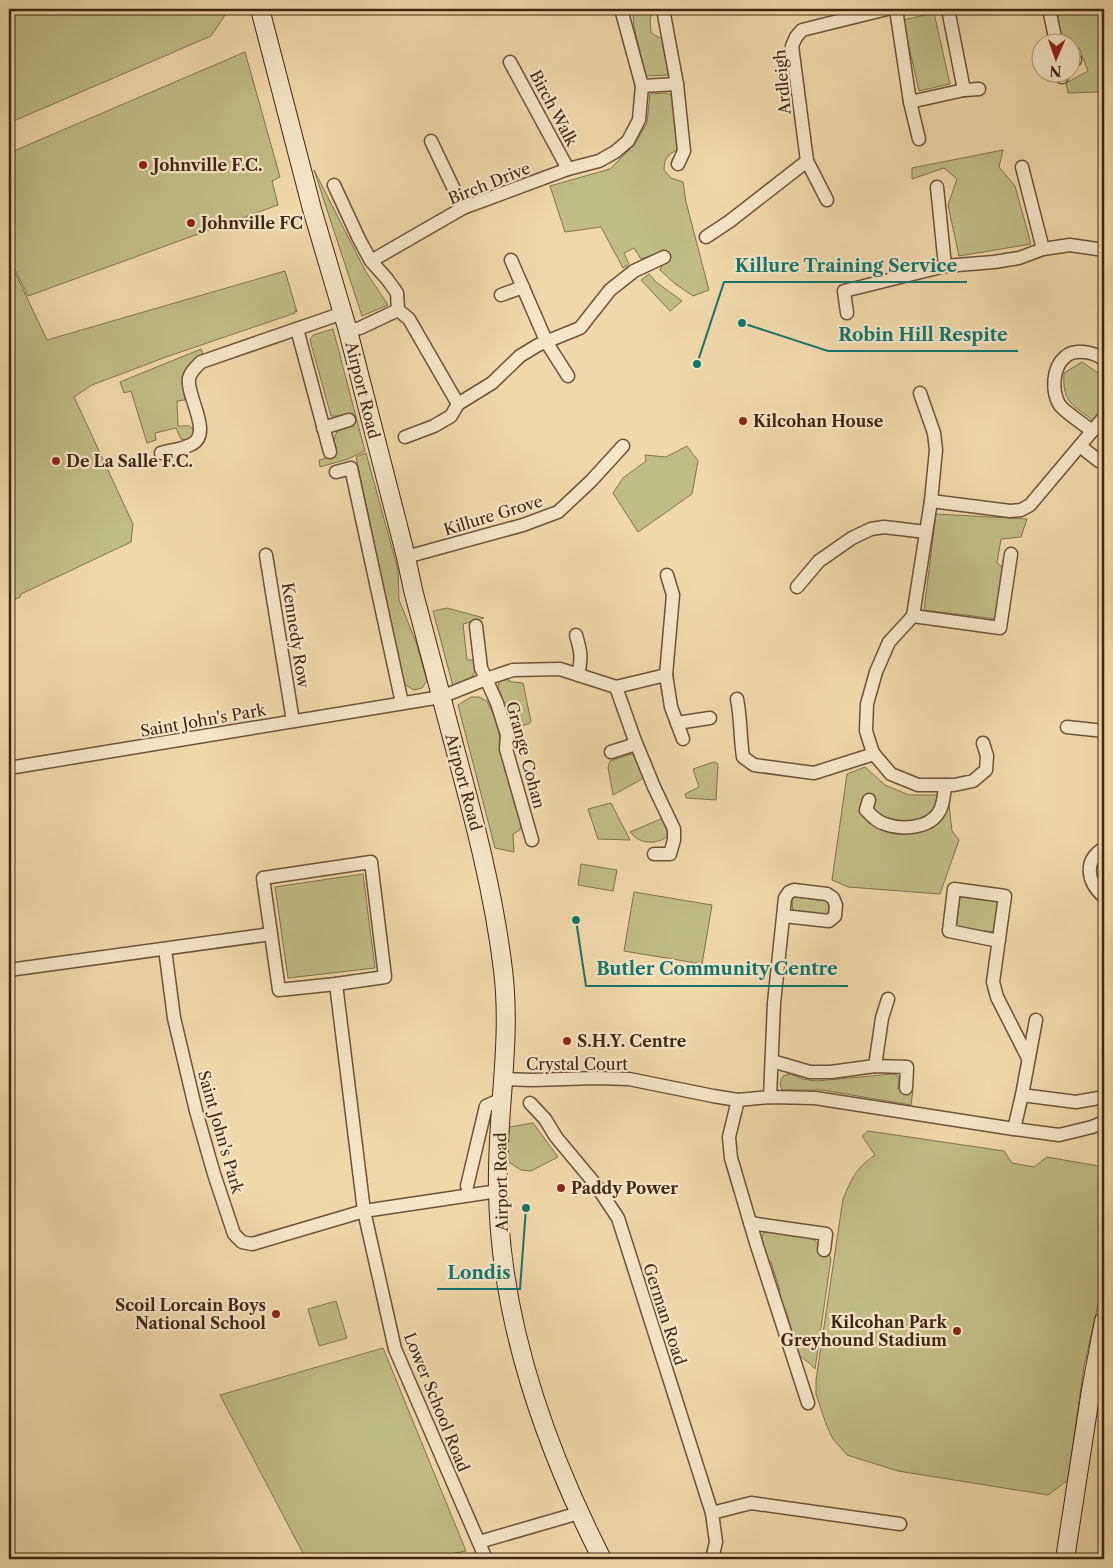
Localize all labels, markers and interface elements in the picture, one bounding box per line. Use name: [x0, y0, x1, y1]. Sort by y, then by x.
north arrow: [1030, 32, 1080, 82]
street label: Ardleigh: [769, 49, 795, 116]
text: N: [1049, 62, 1062, 80]
street label: Birch Walk: [526, 67, 583, 150]
place label: Johnville F.C.: [150, 155, 262, 175]
street label: Birch Drive: [445, 157, 533, 209]
marker: Johnville F.C.: [137, 159, 149, 171]
place label: Johnville FC: [198, 213, 303, 233]
marker: Johnville FC: [185, 217, 197, 229]
callout: Killure Training Service: [724, 249, 967, 282]
text: Killure Training Service: [735, 255, 957, 277]
callout: Robin Hill Respite: [828, 318, 1018, 351]
text: Robin Hill Respite: [838, 324, 1008, 346]
street label: Airport Road: [341, 338, 385, 441]
place label: Kilcohan House: [753, 411, 884, 431]
marker: Kilcohan House: [737, 415, 749, 427]
place label: De La Salle F.C.: [66, 451, 193, 471]
marker: De La Salle F.C.: [50, 455, 62, 467]
street label: Killure Grove: [441, 490, 545, 540]
street label: Kennedy Row: [278, 581, 314, 690]
street label: Saint John's Park: [139, 699, 268, 741]
street label: Grange Cohan: [502, 699, 550, 811]
street label: Airport Road: [441, 730, 487, 833]
callout: Butler Community Centre: [586, 953, 848, 986]
text: Butler Community Centre: [596, 958, 838, 980]
place label: S.H.Y. Centre: [577, 1031, 687, 1051]
marker: S.H.Y. Centre: [561, 1035, 573, 1047]
street label: Crystal Court: [526, 1054, 628, 1074]
street label: Saint John's Park: [194, 1068, 248, 1197]
street label: Airport Road: [490, 1132, 512, 1233]
place label: Paddy Power: [571, 1178, 678, 1198]
marker: Paddy Power: [555, 1182, 567, 1194]
callout: Londis: [437, 1256, 520, 1289]
street label: German Road: [639, 1261, 691, 1368]
text: Londis: [448, 1262, 511, 1284]
place label: Scoil Lorcain Boys National School: [115, 1295, 266, 1333]
marker: Scoil Lorcain Boys National School: [270, 1308, 282, 1320]
place label: Kilcohan Park Greyhound Stadium: [781, 1312, 947, 1350]
marker: Kilcohan Park Greyhound Stadium: [951, 1325, 963, 1337]
street label: Lower School Road: [400, 1329, 474, 1475]

